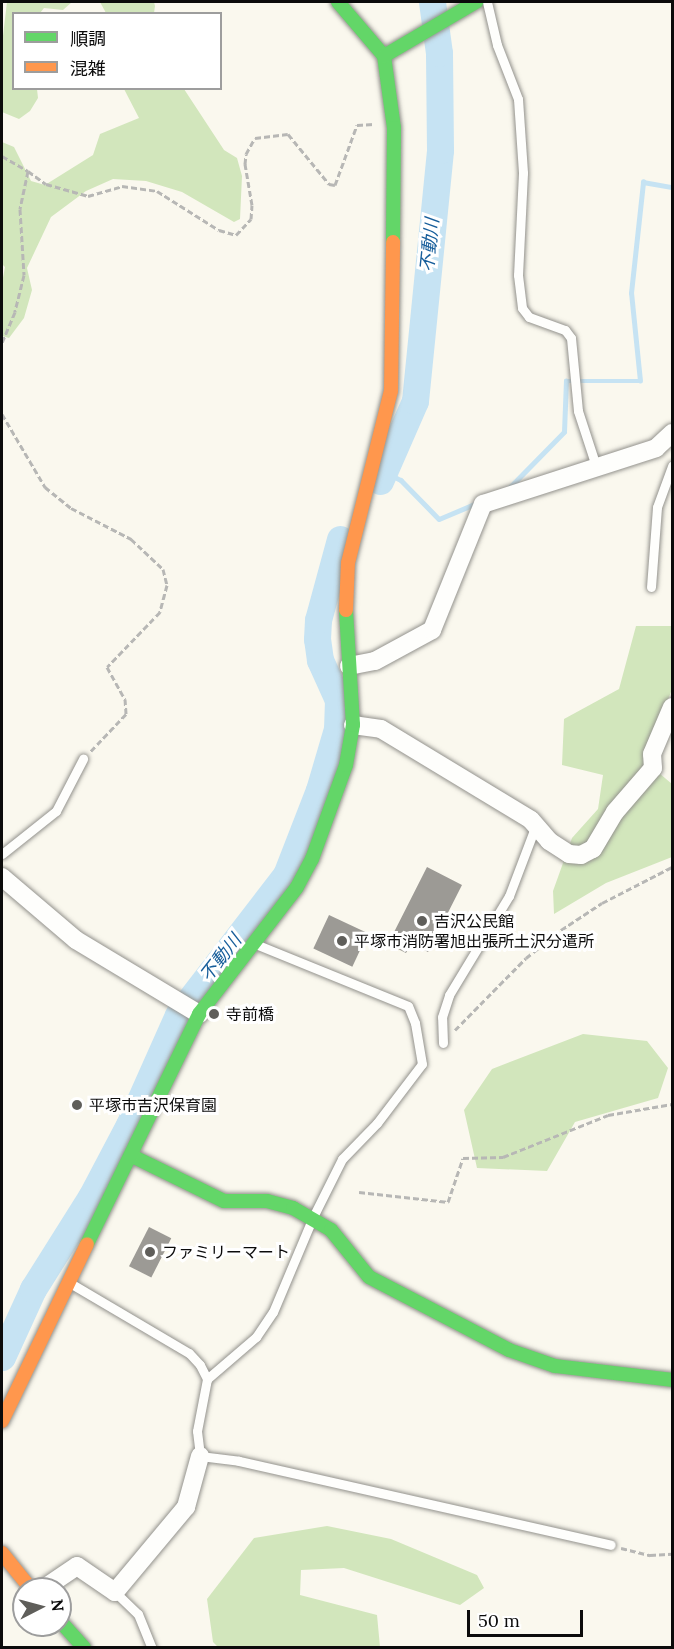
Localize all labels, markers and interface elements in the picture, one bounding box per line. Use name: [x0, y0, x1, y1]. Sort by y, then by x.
legend: [12, 12, 222, 90]
text: 順調: [70, 27, 106, 50]
text: 混雑: [70, 57, 106, 80]
water label: 不動川: [416, 217, 444, 273]
place label: 吉沢公民館: [434, 911, 514, 931]
marker: 吉沢公民館: [415, 914, 429, 928]
water label: 不動川: [196, 930, 246, 986]
place label: 平塚市消防署旭出張所土沢分遣所: [354, 931, 594, 951]
marker: 平塚市消防署旭出張所土沢分遣所: [335, 934, 349, 948]
place label: 寺前橋: [226, 1004, 274, 1024]
marker: 寺前橋: [207, 1007, 221, 1021]
place label: 平塚市吉沢保育園: [89, 1095, 217, 1115]
marker: 平塚市吉沢保育園: [70, 1098, 84, 1112]
place label: ファミリーマート: [162, 1242, 290, 1262]
marker: ファミリーマート: [143, 1245, 157, 1259]
north arrow: [12, 1577, 72, 1637]
text: N: [47, 1598, 69, 1613]
scale bar: [470, 1598, 586, 1636]
text: 50 m: [478, 1609, 520, 1632]

